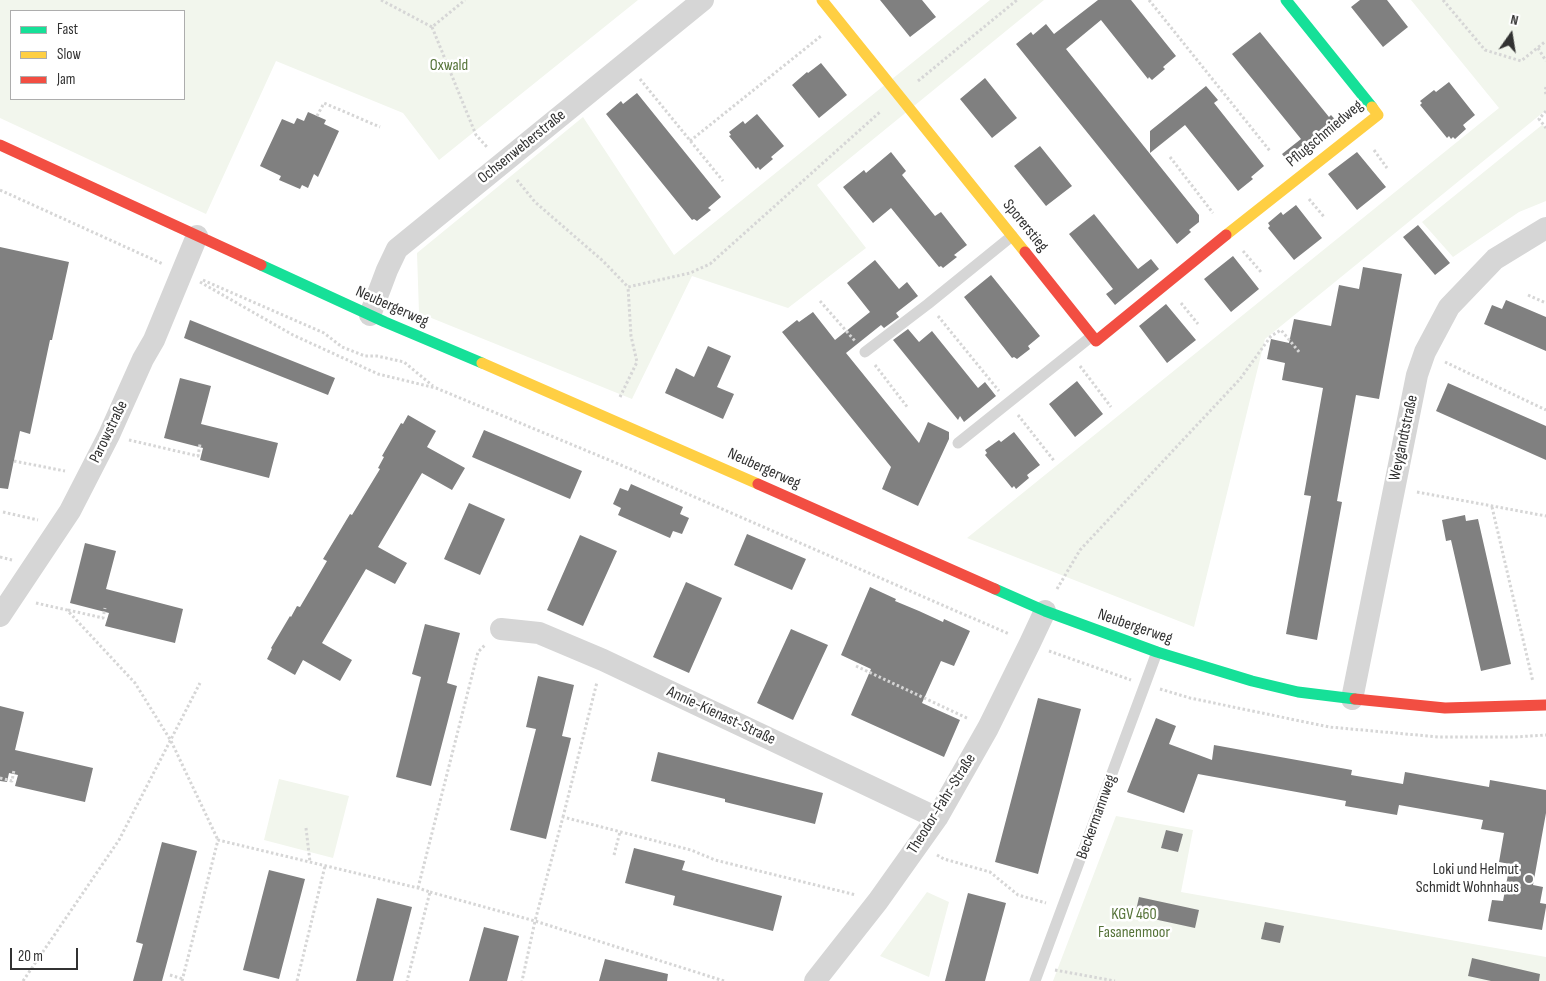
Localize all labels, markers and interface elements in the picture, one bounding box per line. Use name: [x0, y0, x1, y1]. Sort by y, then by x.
legend: [10, 10, 185, 100]
north arrow: [1486, 10, 1536, 60]
text: N: [1509, 11, 1520, 29]
text: Fast: [57, 20, 78, 39]
text: Slow: [57, 45, 81, 64]
park label: Oxwald: [430, 56, 468, 76]
text: Jam: [57, 70, 75, 89]
street label: Pflugschmiedweg: [1283, 96, 1367, 172]
street label: Ochsenweberstraße: [474, 106, 570, 188]
street label: Sporerstieg: [998, 196, 1052, 256]
street label: Neubergerweg: [353, 282, 431, 332]
street label: Weygandtstraße: [1386, 393, 1422, 483]
street label: Parowstraße: [86, 398, 132, 466]
street label: Neubergerweg: [725, 444, 803, 494]
street label: Neubergerweg: [1095, 605, 1175, 649]
street label: Annie-Kienast-Straße: [664, 682, 778, 750]
street label: Theodor-Fahr-Straße: [904, 750, 980, 858]
street label: Beckermannweg: [1073, 772, 1121, 862]
place label: Loki und Helmut Schmidt Wohnhaus: [1416, 860, 1519, 898]
marker: Loki und Helmut Schmidt Wohnhaus: [1523, 873, 1535, 885]
park label: KGV 460 Fasanenmoor: [1098, 905, 1170, 943]
scale bar: [12, 938, 80, 970]
text: 20 m: [18, 947, 43, 966]

